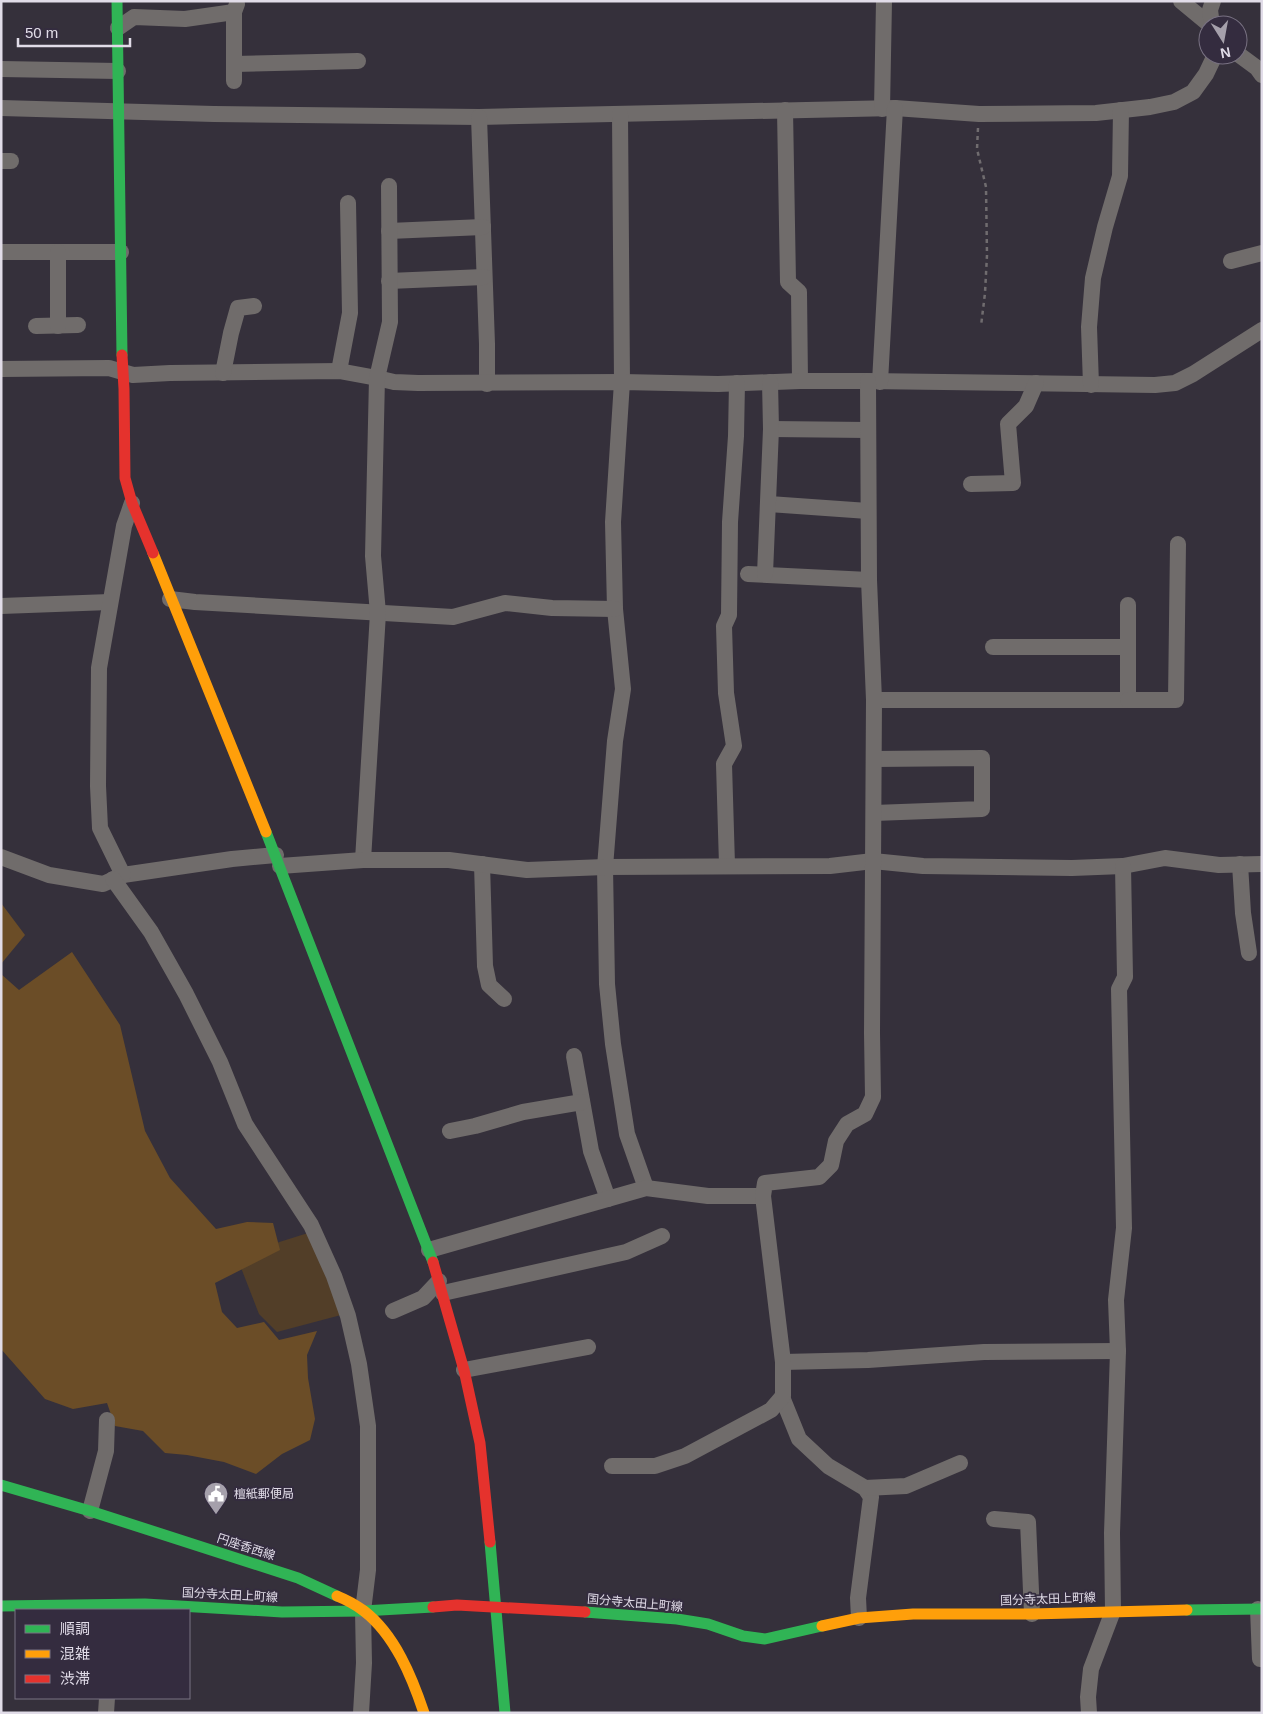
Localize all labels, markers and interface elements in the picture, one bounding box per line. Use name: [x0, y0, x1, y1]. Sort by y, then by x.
scale bar: [18, 15, 130, 47]
north arrow: [1198, 15, 1248, 65]
text: 50 m: [25, 24, 58, 41]
text: N: [1219, 44, 1232, 62]
public building icon: 檀紙郵便局: [203, 1481, 229, 1515]
place label: 檀紙郵便局: [234, 1487, 294, 1501]
street label: 円座香西線: [215, 1531, 277, 1563]
street label: 国分寺太田上町線: [182, 1585, 278, 1605]
street label: 国分寺太田上町線: [1000, 1590, 1096, 1608]
street label: 国分寺太田上町線: [587, 1592, 683, 1614]
legend: [15, 1609, 190, 1699]
text: 順調: [60, 1620, 90, 1637]
text: 混雑: [60, 1645, 90, 1662]
text: 渋滞: [60, 1670, 90, 1687]

